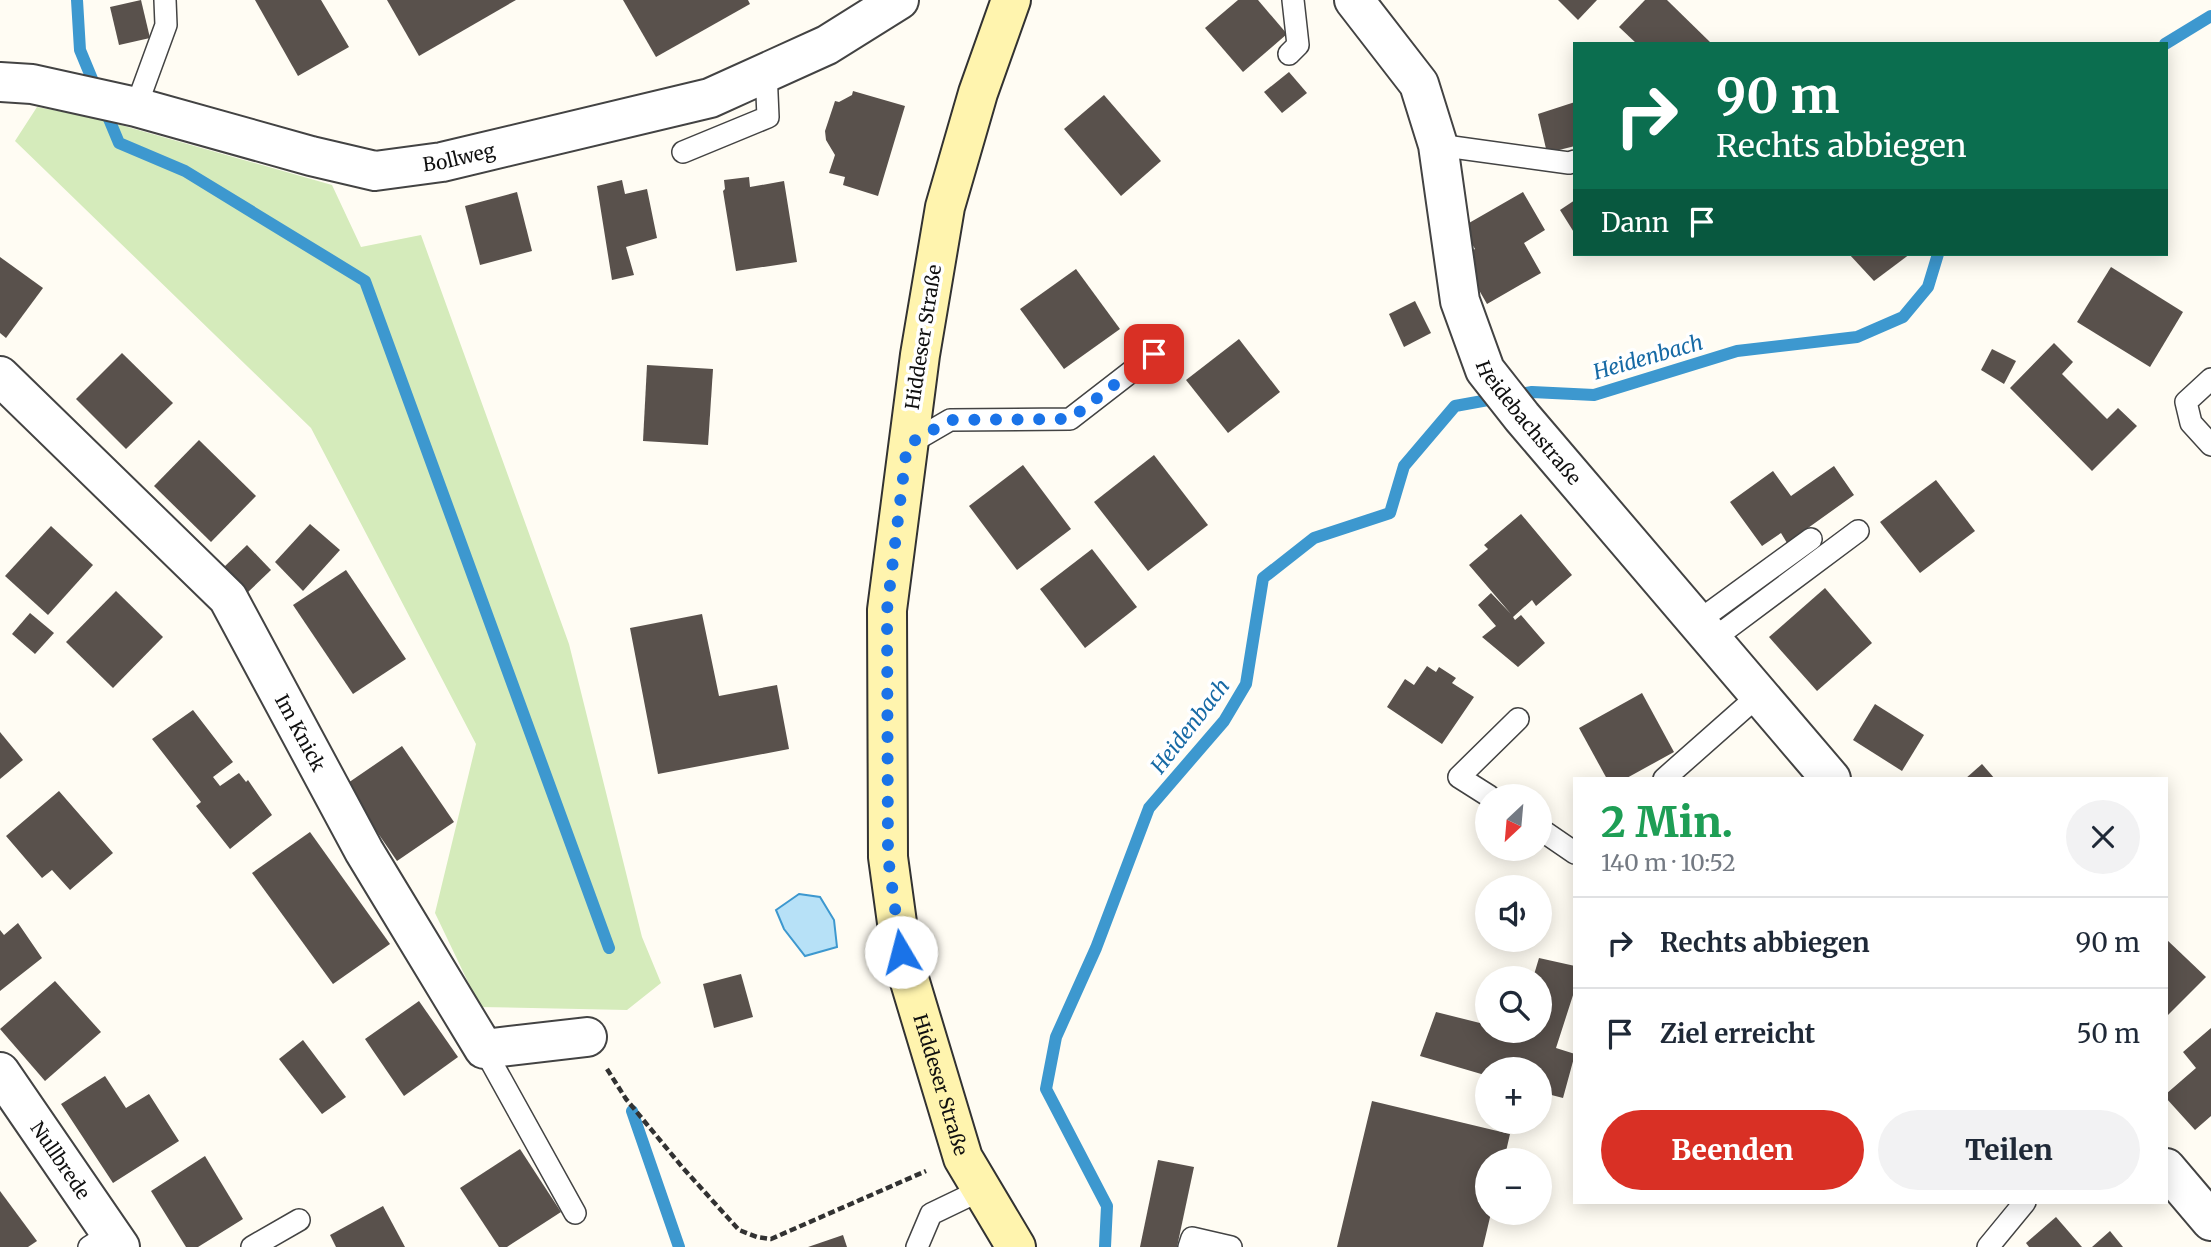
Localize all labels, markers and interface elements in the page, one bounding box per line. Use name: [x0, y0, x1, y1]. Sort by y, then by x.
text: 90 m: [1716, 65, 1840, 126]
icon: right: [1601, 70, 1692, 161]
text: Rechts abbiegen: [1716, 126, 1967, 166]
street label: Bollweg: [421, 138, 498, 176]
icon: arrive: [1683, 203, 1721, 241]
text: Dann: [1601, 206, 1669, 239]
street label: Hiddeser Straße: [900, 263, 946, 411]
pin: [1124, 324, 1184, 384]
water label: Heidenbach: [1589, 328, 1706, 386]
icon: arrive: [1135, 335, 1173, 373]
street label: Heidebachstraße: [1471, 357, 1586, 490]
water label: Heidenbach: [1144, 673, 1235, 780]
street label: Im Knick: [270, 690, 331, 775]
north arrow: [1475, 784, 1552, 861]
map controls: [1475, 784, 1552, 1225]
text: 2 Min.: [1601, 796, 1733, 848]
button: close: [2066, 800, 2140, 874]
text: 140 m · 10:52: [1601, 848, 1736, 877]
button: sound: [1475, 875, 1552, 952]
position arrow: [864, 915, 938, 989]
icon: right: [1601, 924, 1639, 962]
text: Rechts abbiegen: [1660, 926, 1870, 959]
text: 90 m: [2076, 926, 2140, 959]
button: search: [1475, 966, 1552, 1043]
street label: Hiddeser Straße: [908, 1011, 974, 1158]
icon: arrive: [1601, 1015, 1639, 1053]
text: Ziel erreicht: [1660, 1017, 1815, 1050]
text: 50 m: [2076, 1017, 2140, 1050]
button: +: [1475, 1057, 1552, 1134]
button: Beenden: [1601, 1110, 1864, 1190]
button: Teilen: [1878, 1110, 2140, 1190]
street label: Nullbrede: [25, 1117, 96, 1204]
button: −: [1475, 1148, 1552, 1225]

